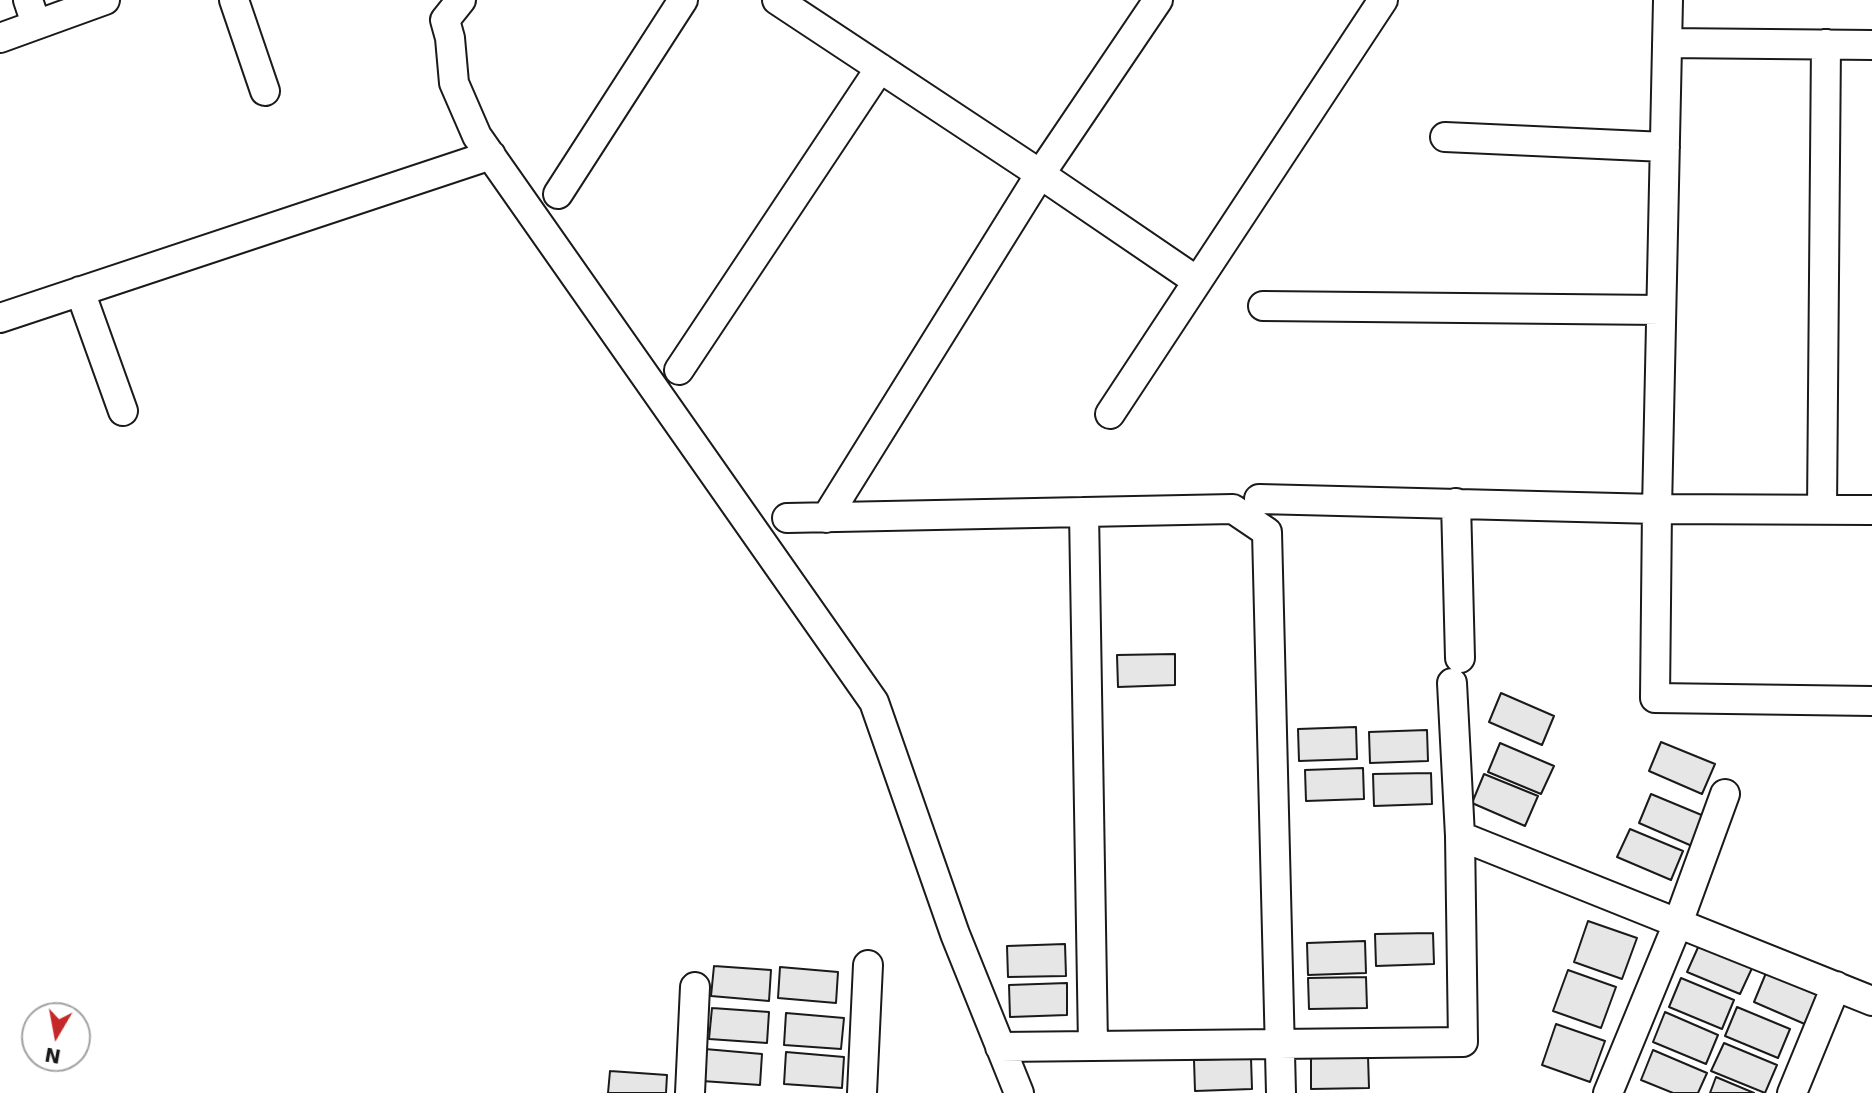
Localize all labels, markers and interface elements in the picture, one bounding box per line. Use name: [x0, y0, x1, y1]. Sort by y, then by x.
north arrow: [21, 1002, 91, 1072]
text: N: [43, 1043, 62, 1068]

